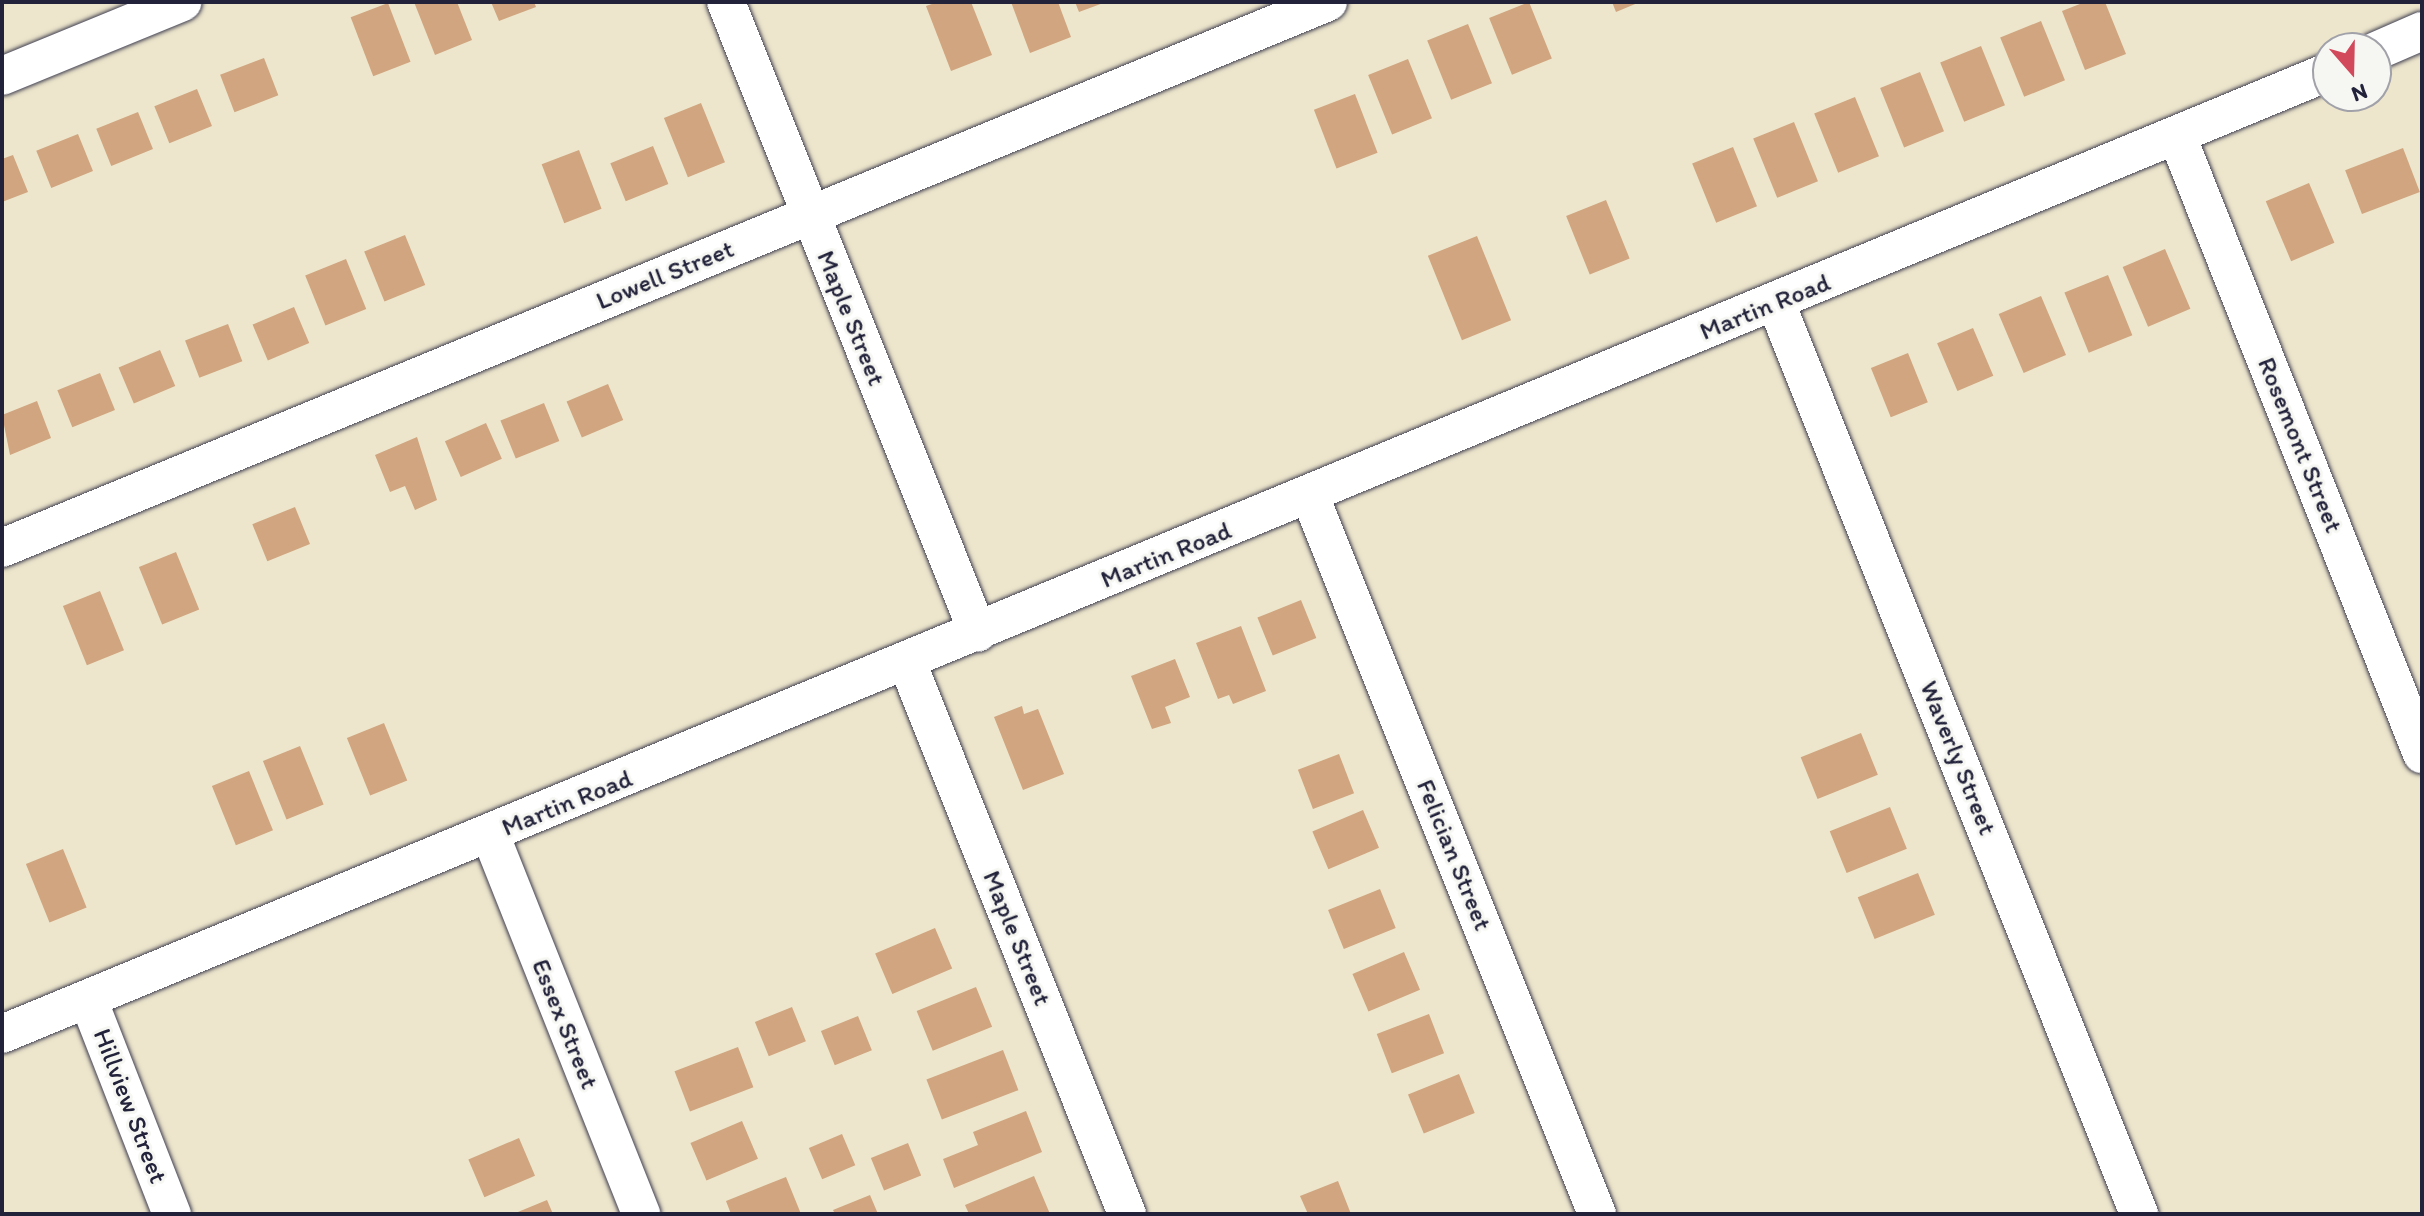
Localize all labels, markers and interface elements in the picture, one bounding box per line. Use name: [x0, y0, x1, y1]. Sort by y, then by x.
north arrow: [2312, 32, 2392, 112]
text: N: [2348, 78, 2371, 108]
street label: Lowell Street: [592, 233, 738, 317]
street label: Maple Street: [810, 246, 892, 390]
street label: Martin Road: [1696, 267, 1834, 347]
street label: Rosemont Street: [2251, 353, 2349, 537]
street label: Martin Road: [1097, 515, 1235, 595]
street label: Waverly Street: [1913, 677, 2003, 839]
street label: Martin Road: [498, 763, 636, 843]
street label: Felician Street: [1410, 775, 1498, 935]
street label: Maple Street: [976, 866, 1058, 1010]
street label: Essex Street: [525, 954, 605, 1094]
street label: Hillview Street: [86, 1024, 174, 1188]

